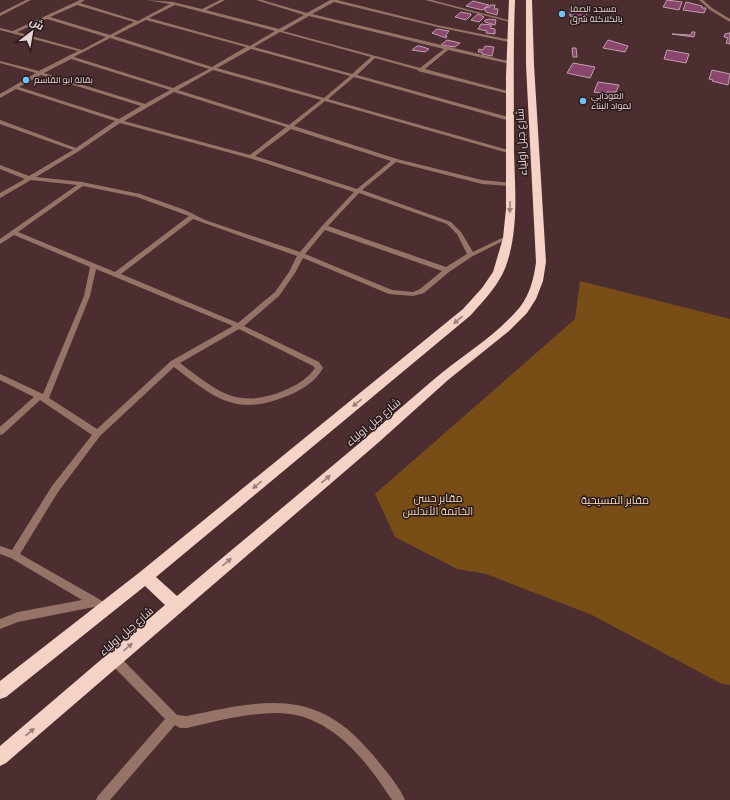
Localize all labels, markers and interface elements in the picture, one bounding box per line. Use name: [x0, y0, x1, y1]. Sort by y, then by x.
place label: مسجد الصفا بالكلاكلة شرق: [570, 3, 623, 25]
marker: مسجد الصفا بالكلاكلة شرق: [557, 9, 567, 19]
north arrow: [12, 12, 52, 52]
text: ش: [27, 14, 47, 33]
place label: بقالة ابو القاسم: [34, 74, 93, 86]
marker: بقالة ابو القاسم: [21, 75, 31, 85]
place label: العودابي لمواد البناء: [591, 90, 631, 111]
marker: العودابي لمواد البناء: [578, 96, 588, 106]
street label: شارع جبل اولياء: [512, 108, 531, 176]
one-way arrow: [507, 201, 514, 213]
one-way arrow: [452, 316, 463, 325]
street label: شارع جبل اولياء: [343, 395, 404, 450]
one-way arrow: [352, 398, 363, 407]
one-way arrow: [321, 474, 332, 483]
one-way arrow: [251, 481, 262, 490]
park label: مقابر حسن الخاتمة الأندلس: [403, 491, 473, 518]
park label: مقابر المسيحية: [581, 493, 649, 507]
one-way arrow: [221, 558, 232, 567]
street label: شارع جبل اولياء: [96, 604, 157, 659]
one-way arrow: [123, 642, 133, 651]
one-way arrow: [24, 727, 35, 736]

